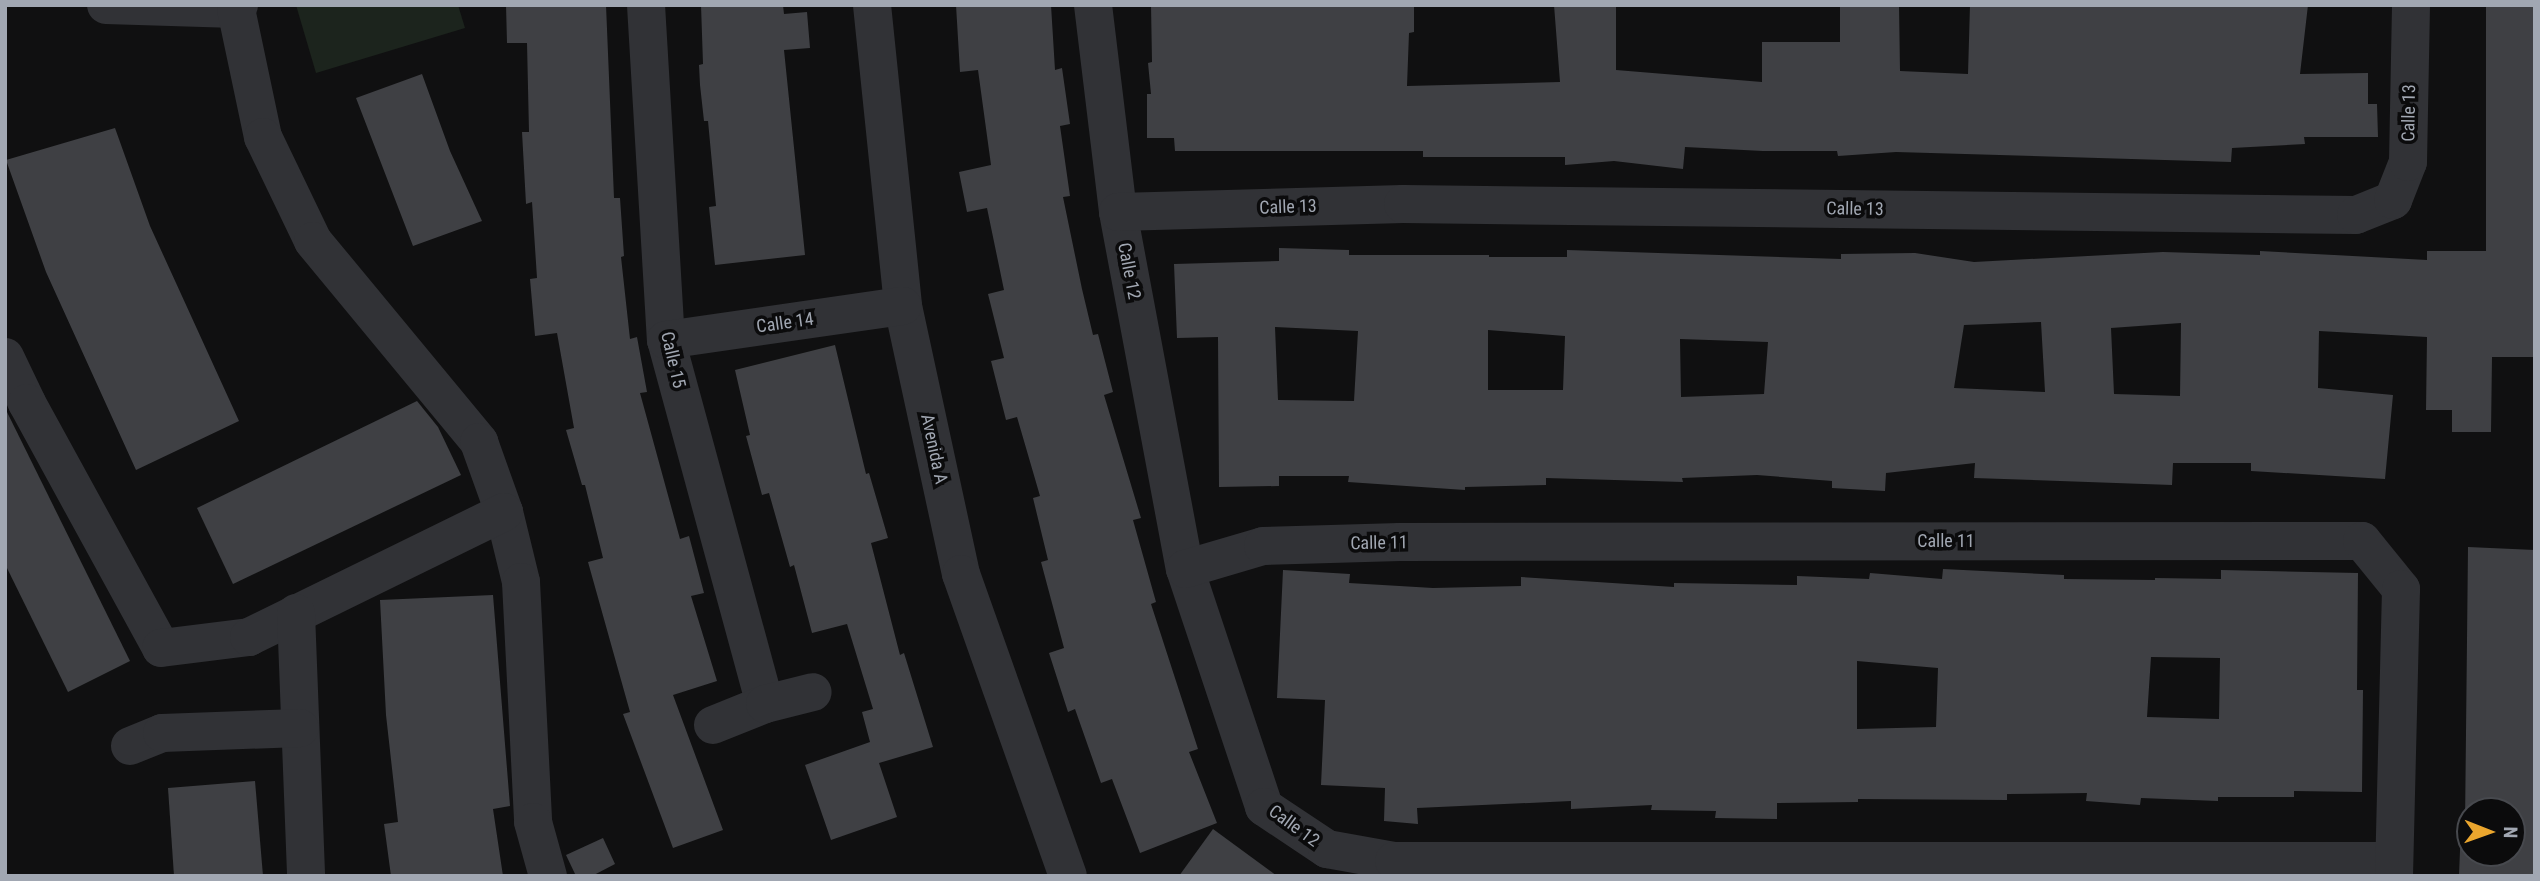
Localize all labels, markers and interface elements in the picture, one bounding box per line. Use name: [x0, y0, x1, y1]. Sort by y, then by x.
street label: Calle 13: [2398, 84, 2420, 142]
street label: Calle 13: [1259, 195, 1317, 219]
street label: Calle 13: [1826, 198, 1884, 220]
street label: Calle 12: [1113, 241, 1145, 301]
street label: Calle 14: [755, 308, 815, 338]
street label: Calle 15: [656, 330, 690, 390]
street label: Avenida A: [916, 412, 952, 486]
street label: Calle 11: [1917, 530, 1975, 552]
street label: Calle 11: [1350, 532, 1408, 554]
north arrow: [2456, 797, 2526, 867]
street label: Calle 12: [1264, 800, 1324, 852]
text: N: [2499, 826, 2522, 838]

